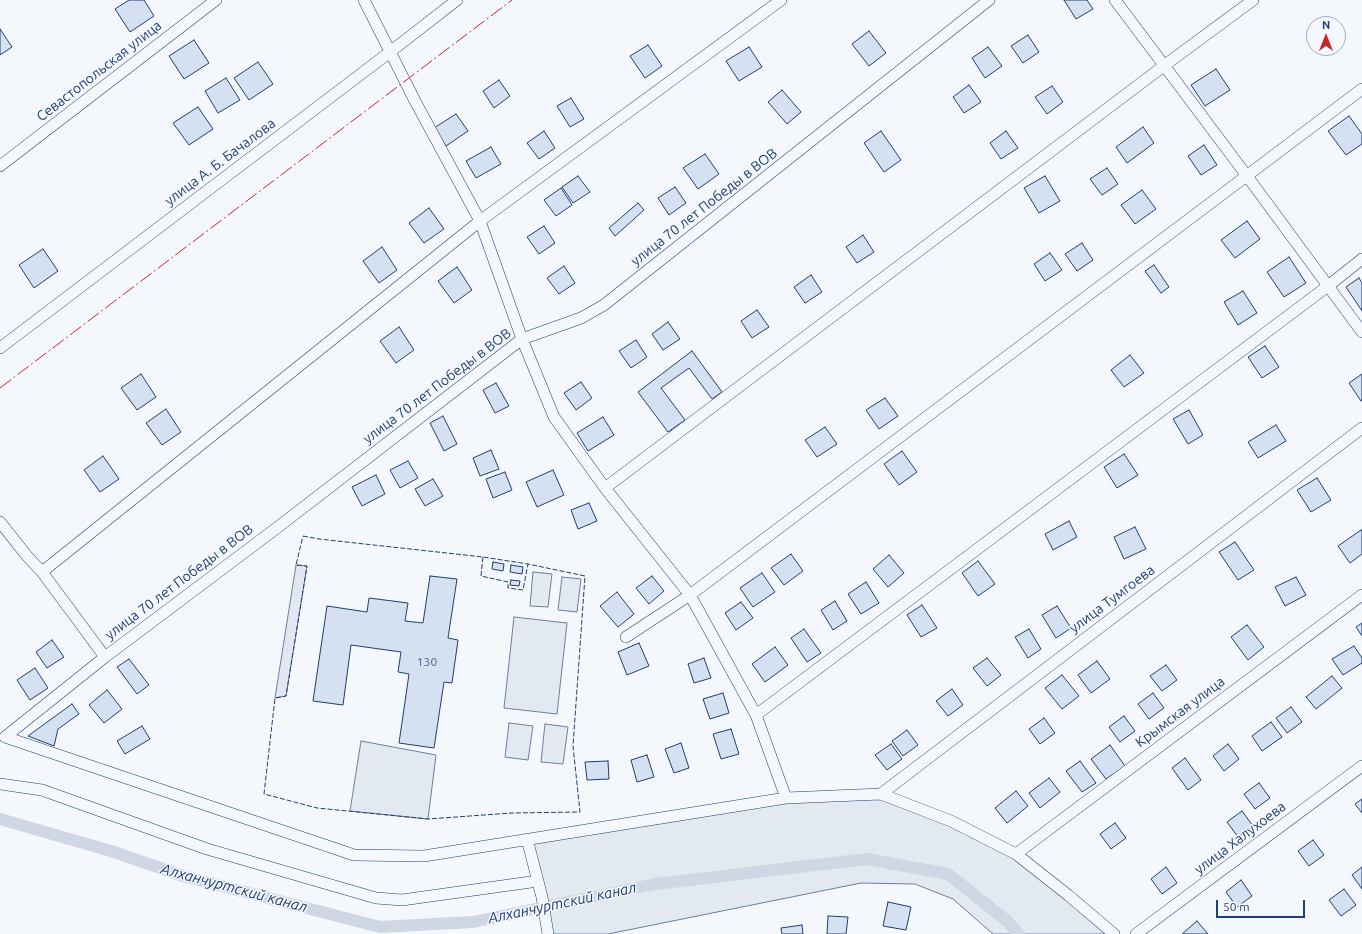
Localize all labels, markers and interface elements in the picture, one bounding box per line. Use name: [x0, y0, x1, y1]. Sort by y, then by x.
north arrow: [1306, 16, 1346, 56]
street label: Севастопольская улица: [33, 17, 165, 125]
text: N: [1322, 19, 1330, 31]
street label: улица А. Б. Бачалова: [161, 115, 279, 209]
street label: улица 70 лет Победы в ВОВ: [628, 145, 780, 269]
street label: улица 70 лет Победы в ВОВ: [360, 325, 514, 447]
street label: улица 70 лет Победы в ВОВ: [102, 521, 256, 643]
street label: улица Тумгоева: [1066, 561, 1158, 637]
house number: 130: [417, 655, 437, 669]
street label: Крымская улица: [1132, 673, 1228, 751]
street label: улица Халухоева: [1191, 798, 1289, 878]
water label: Алханчуртский канал: [159, 860, 309, 916]
water label: Алханчуртский канал: [486, 878, 638, 928]
scale bar: [1218, 892, 1307, 918]
text: 50 m: [1223, 900, 1250, 913]

